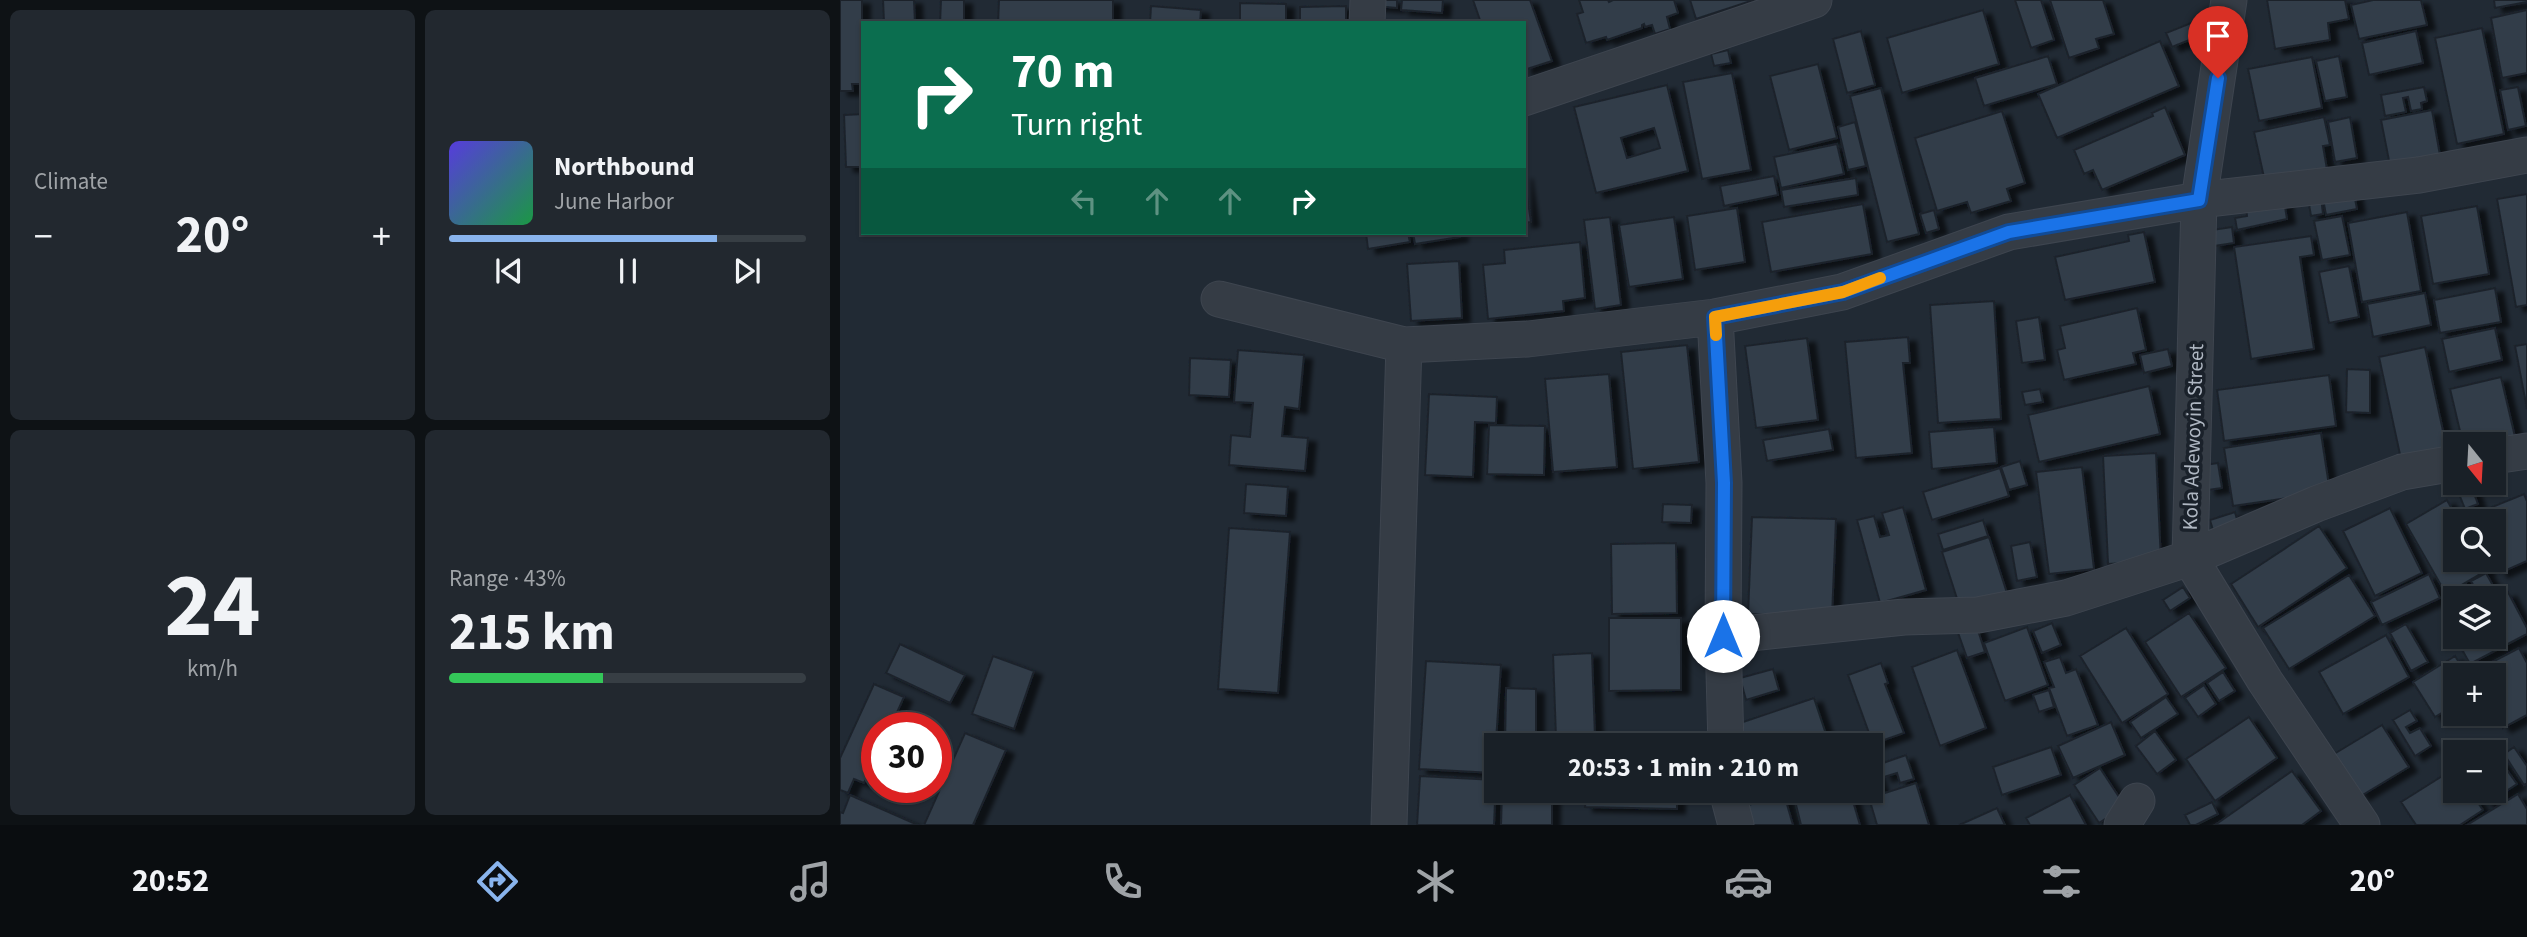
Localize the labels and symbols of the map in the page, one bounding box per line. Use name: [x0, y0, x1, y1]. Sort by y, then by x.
pin: [2188, 6, 2248, 78]
street label: Kola Adewoyin Street: [2175, 343, 2211, 531]
north arrow: [2443, 432, 2506, 495]
position arrow: [1686, 599, 1760, 673]
speed limit sign: 30: [861, 712, 952, 803]

